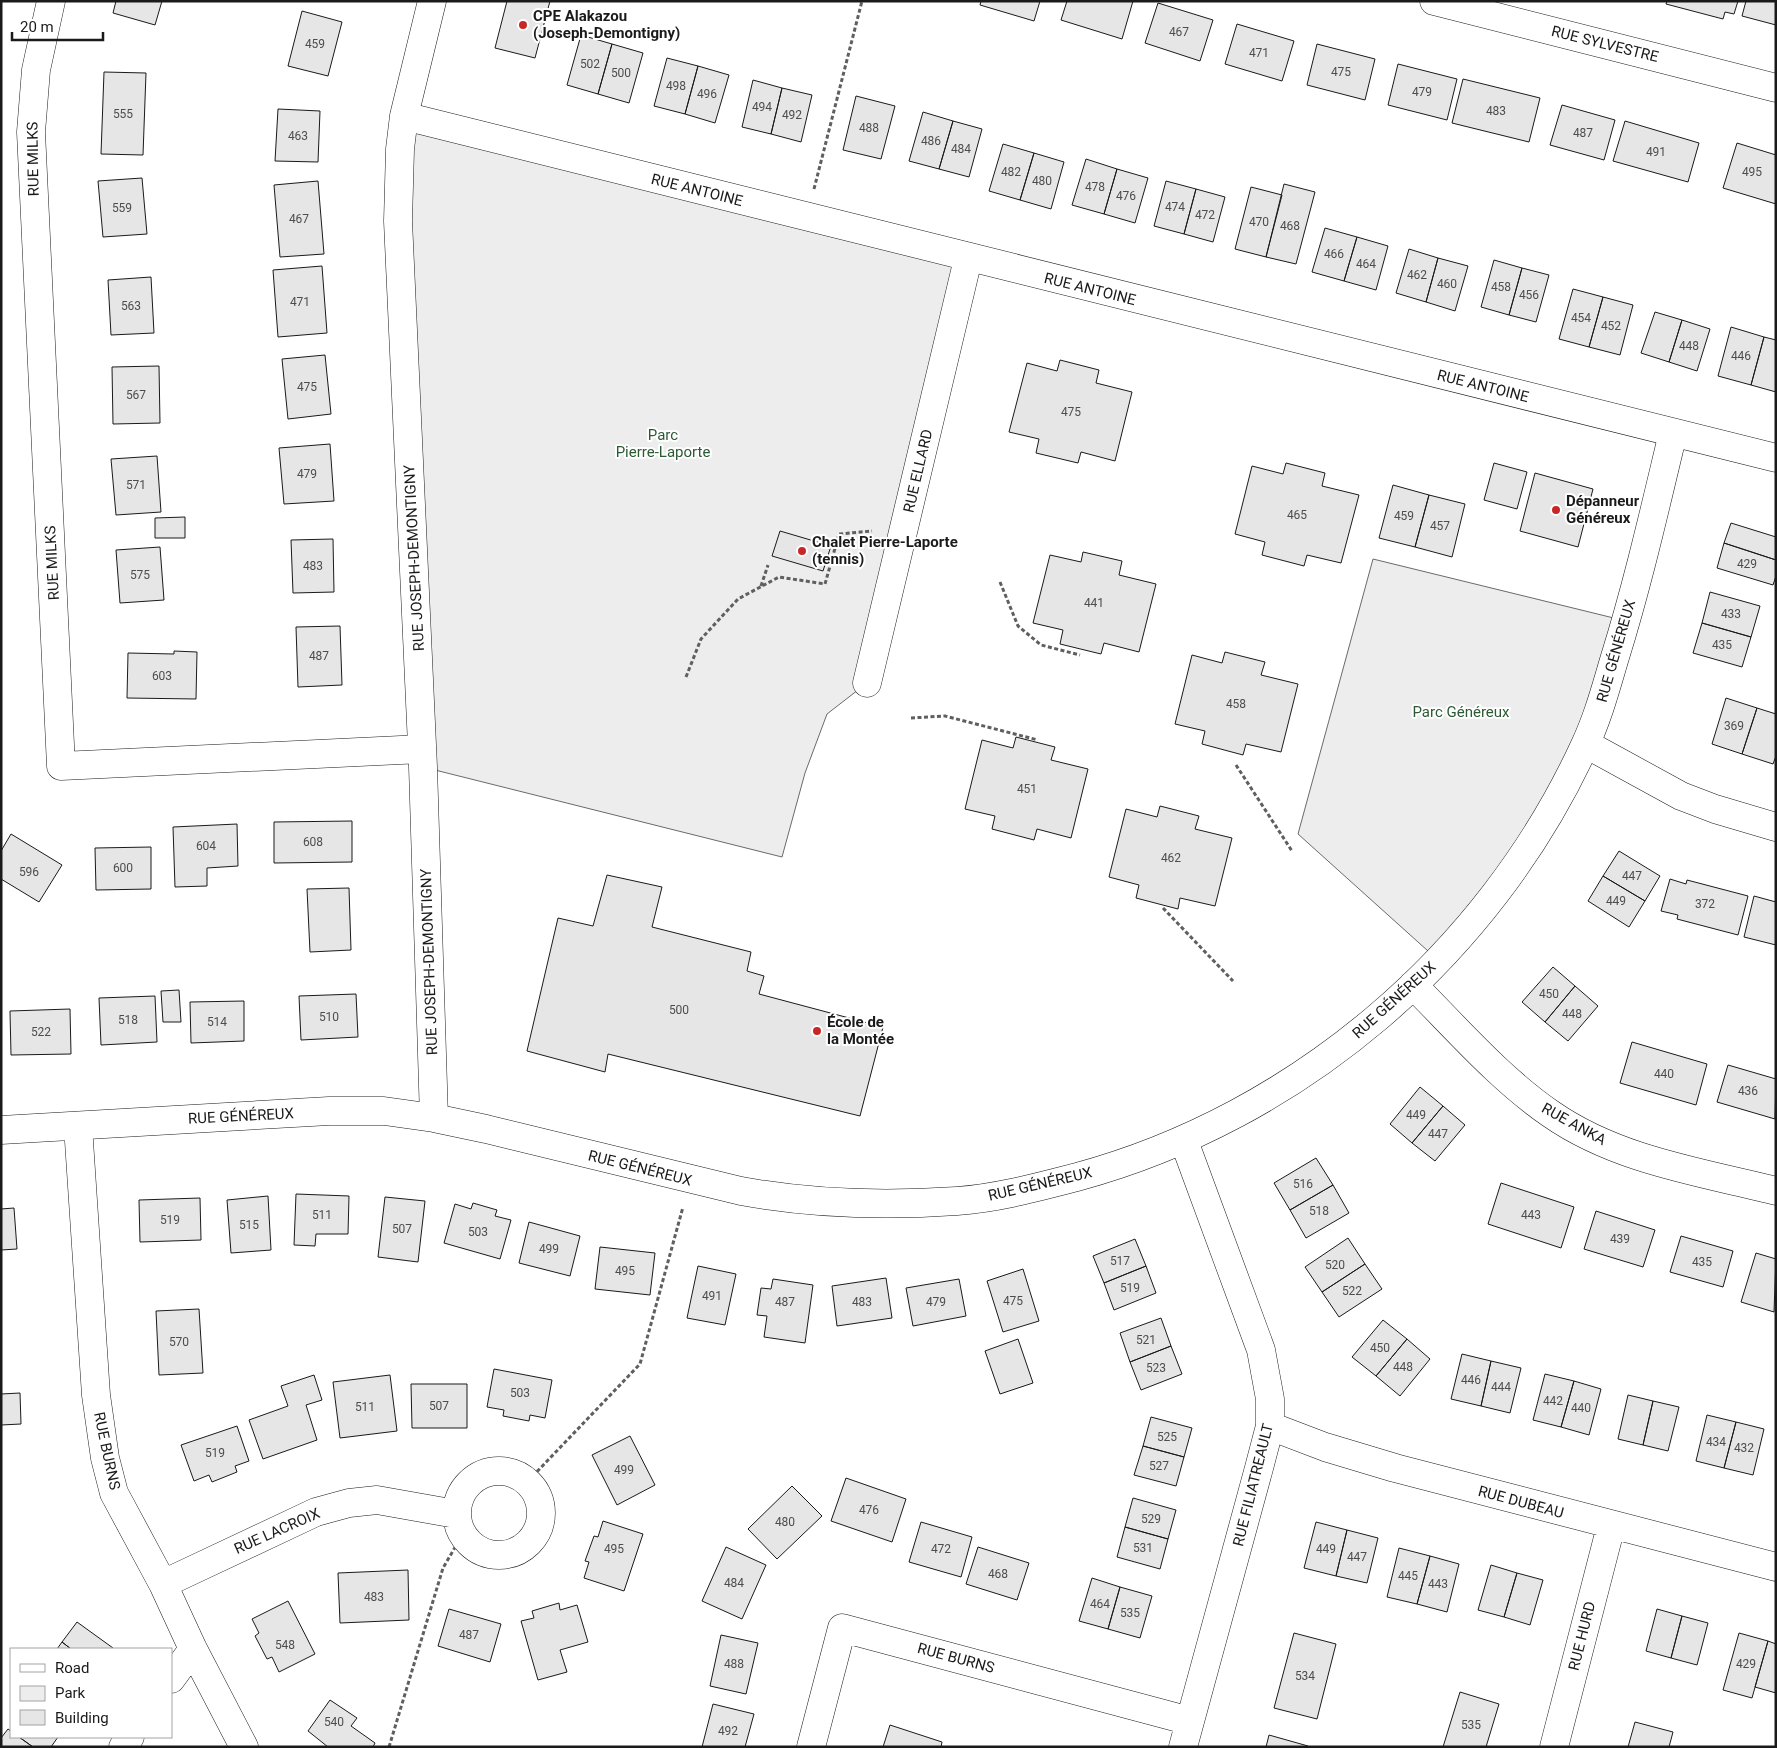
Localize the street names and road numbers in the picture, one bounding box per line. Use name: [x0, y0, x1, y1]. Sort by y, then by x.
street label: RUE SYLVESTRE: [1550, 22, 1661, 66]
street label: RUE MILKS: [23, 121, 43, 197]
street label: RUE ANTOINE: [649, 170, 745, 210]
street label: RUE ANTOINE: [1042, 269, 1138, 309]
street label: RUE ANTOINE: [1435, 366, 1531, 406]
street label: RUE ELLARD: [900, 428, 936, 514]
street label: RUE JOSEPH-DEMONTIGNY: [400, 464, 428, 652]
street label: RUE MILKS: [41, 525, 63, 601]
street label: RUE GÉNÉREUX: [1593, 597, 1639, 704]
street label: RUE JOSEPH-DEMONTIGNY: [417, 868, 441, 1056]
street label: RUE GÉNÉREUX: [1349, 957, 1440, 1042]
street label: RUE ANKA: [1539, 1099, 1610, 1149]
street label: RUE GÉNÉREUX: [188, 1104, 295, 1128]
street label: RUE GÉNÉREUX: [586, 1146, 694, 1190]
street label: RUE GÉNÉREUX: [986, 1163, 1094, 1205]
street label: RUE BURNS: [90, 1410, 124, 1492]
street label: RUE FILIATREAULT: [1229, 1422, 1277, 1548]
street label: RUE DUBEAU: [1476, 1482, 1566, 1522]
street label: RUE LACROIX: [231, 1504, 323, 1558]
street label: RUE HURD: [1565, 1600, 1599, 1672]
street label: RUE BURNS: [915, 1639, 997, 1677]

